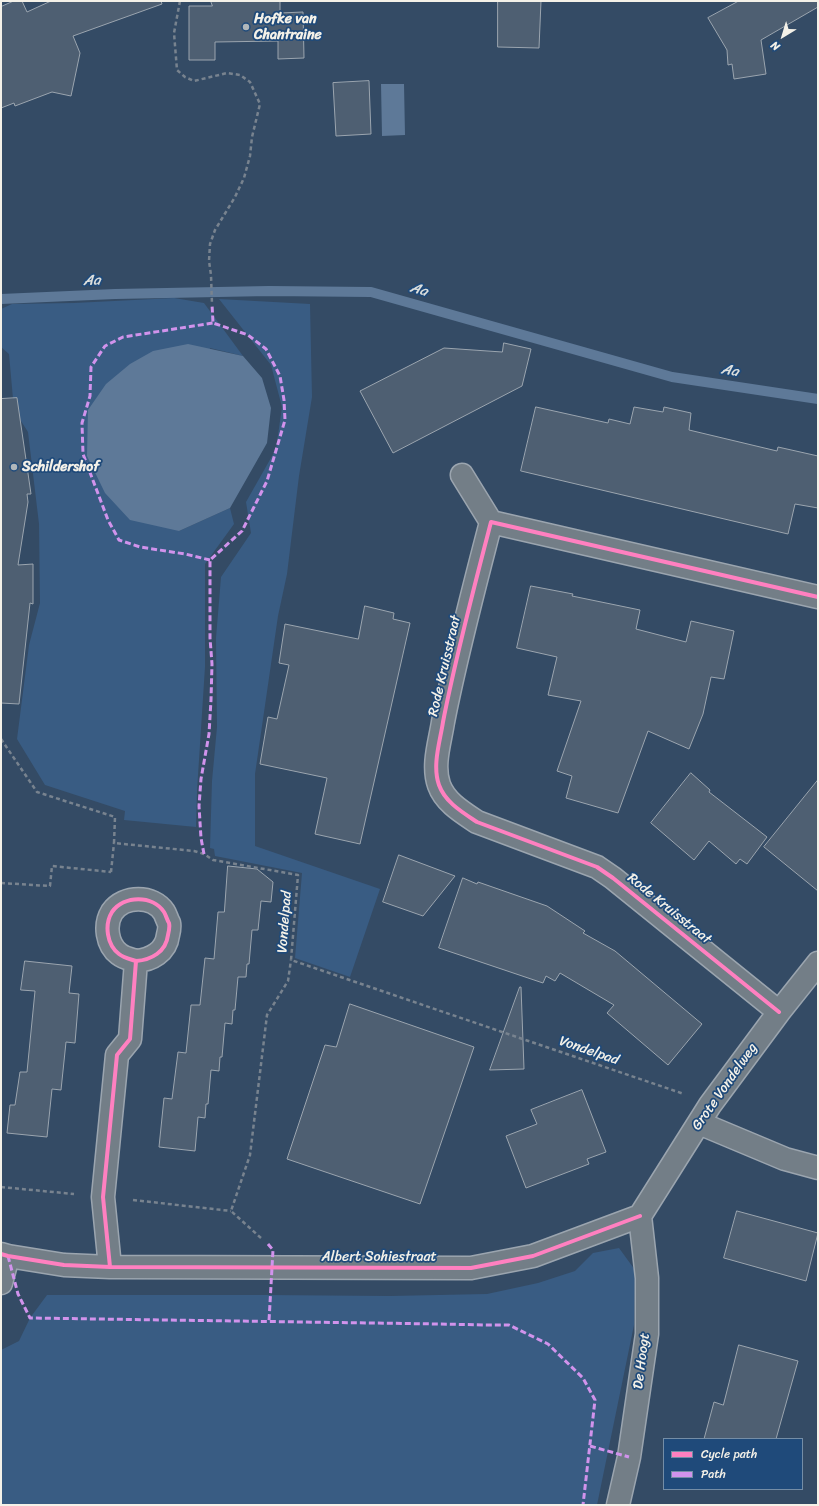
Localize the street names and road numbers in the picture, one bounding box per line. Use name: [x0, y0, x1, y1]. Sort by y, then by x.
street label: Rode Kruisstraat: [425, 614, 465, 718]
street label: Rode Kruisstraat: [624, 870, 714, 948]
street label: Vondelpad: [274, 890, 296, 954]
street label: Vondelpad: [557, 1033, 621, 1069]
street label: Grote Vondelweg: [689, 1040, 761, 1134]
street label: Albert Sohiestraat: [321, 1249, 437, 1265]
street label: De Hoogt: [630, 1332, 654, 1390]

